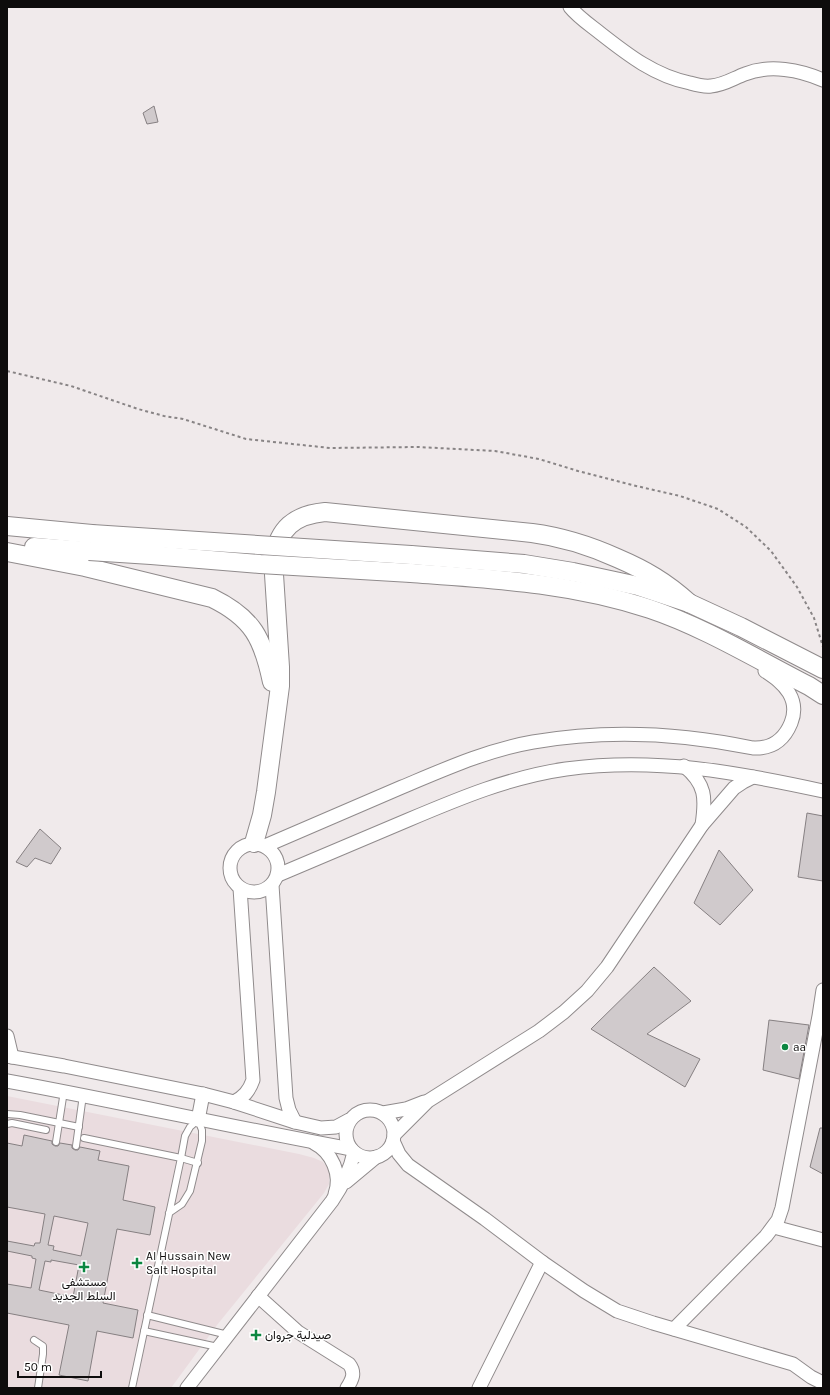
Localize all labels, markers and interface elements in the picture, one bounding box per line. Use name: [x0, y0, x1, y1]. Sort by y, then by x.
place label: aa: [793, 1040, 806, 1054]
marker: aa: [780, 1042, 790, 1052]
place label: Al Hussain New Salt Hospital: [146, 1249, 231, 1277]
marker: Al Hussain New Salt Hospital: [131, 1257, 143, 1269]
marker: مستشفى السلط الجديد: [78, 1261, 90, 1273]
place label: مستشفى السلط الجديد: [52, 1275, 116, 1303]
place label: صيدلية جروان: [265, 1328, 331, 1343]
marker: صيدلية جروان: [250, 1329, 262, 1341]
scale bar: [18, 1353, 101, 1379]
text: 50 m: [24, 1360, 52, 1374]

